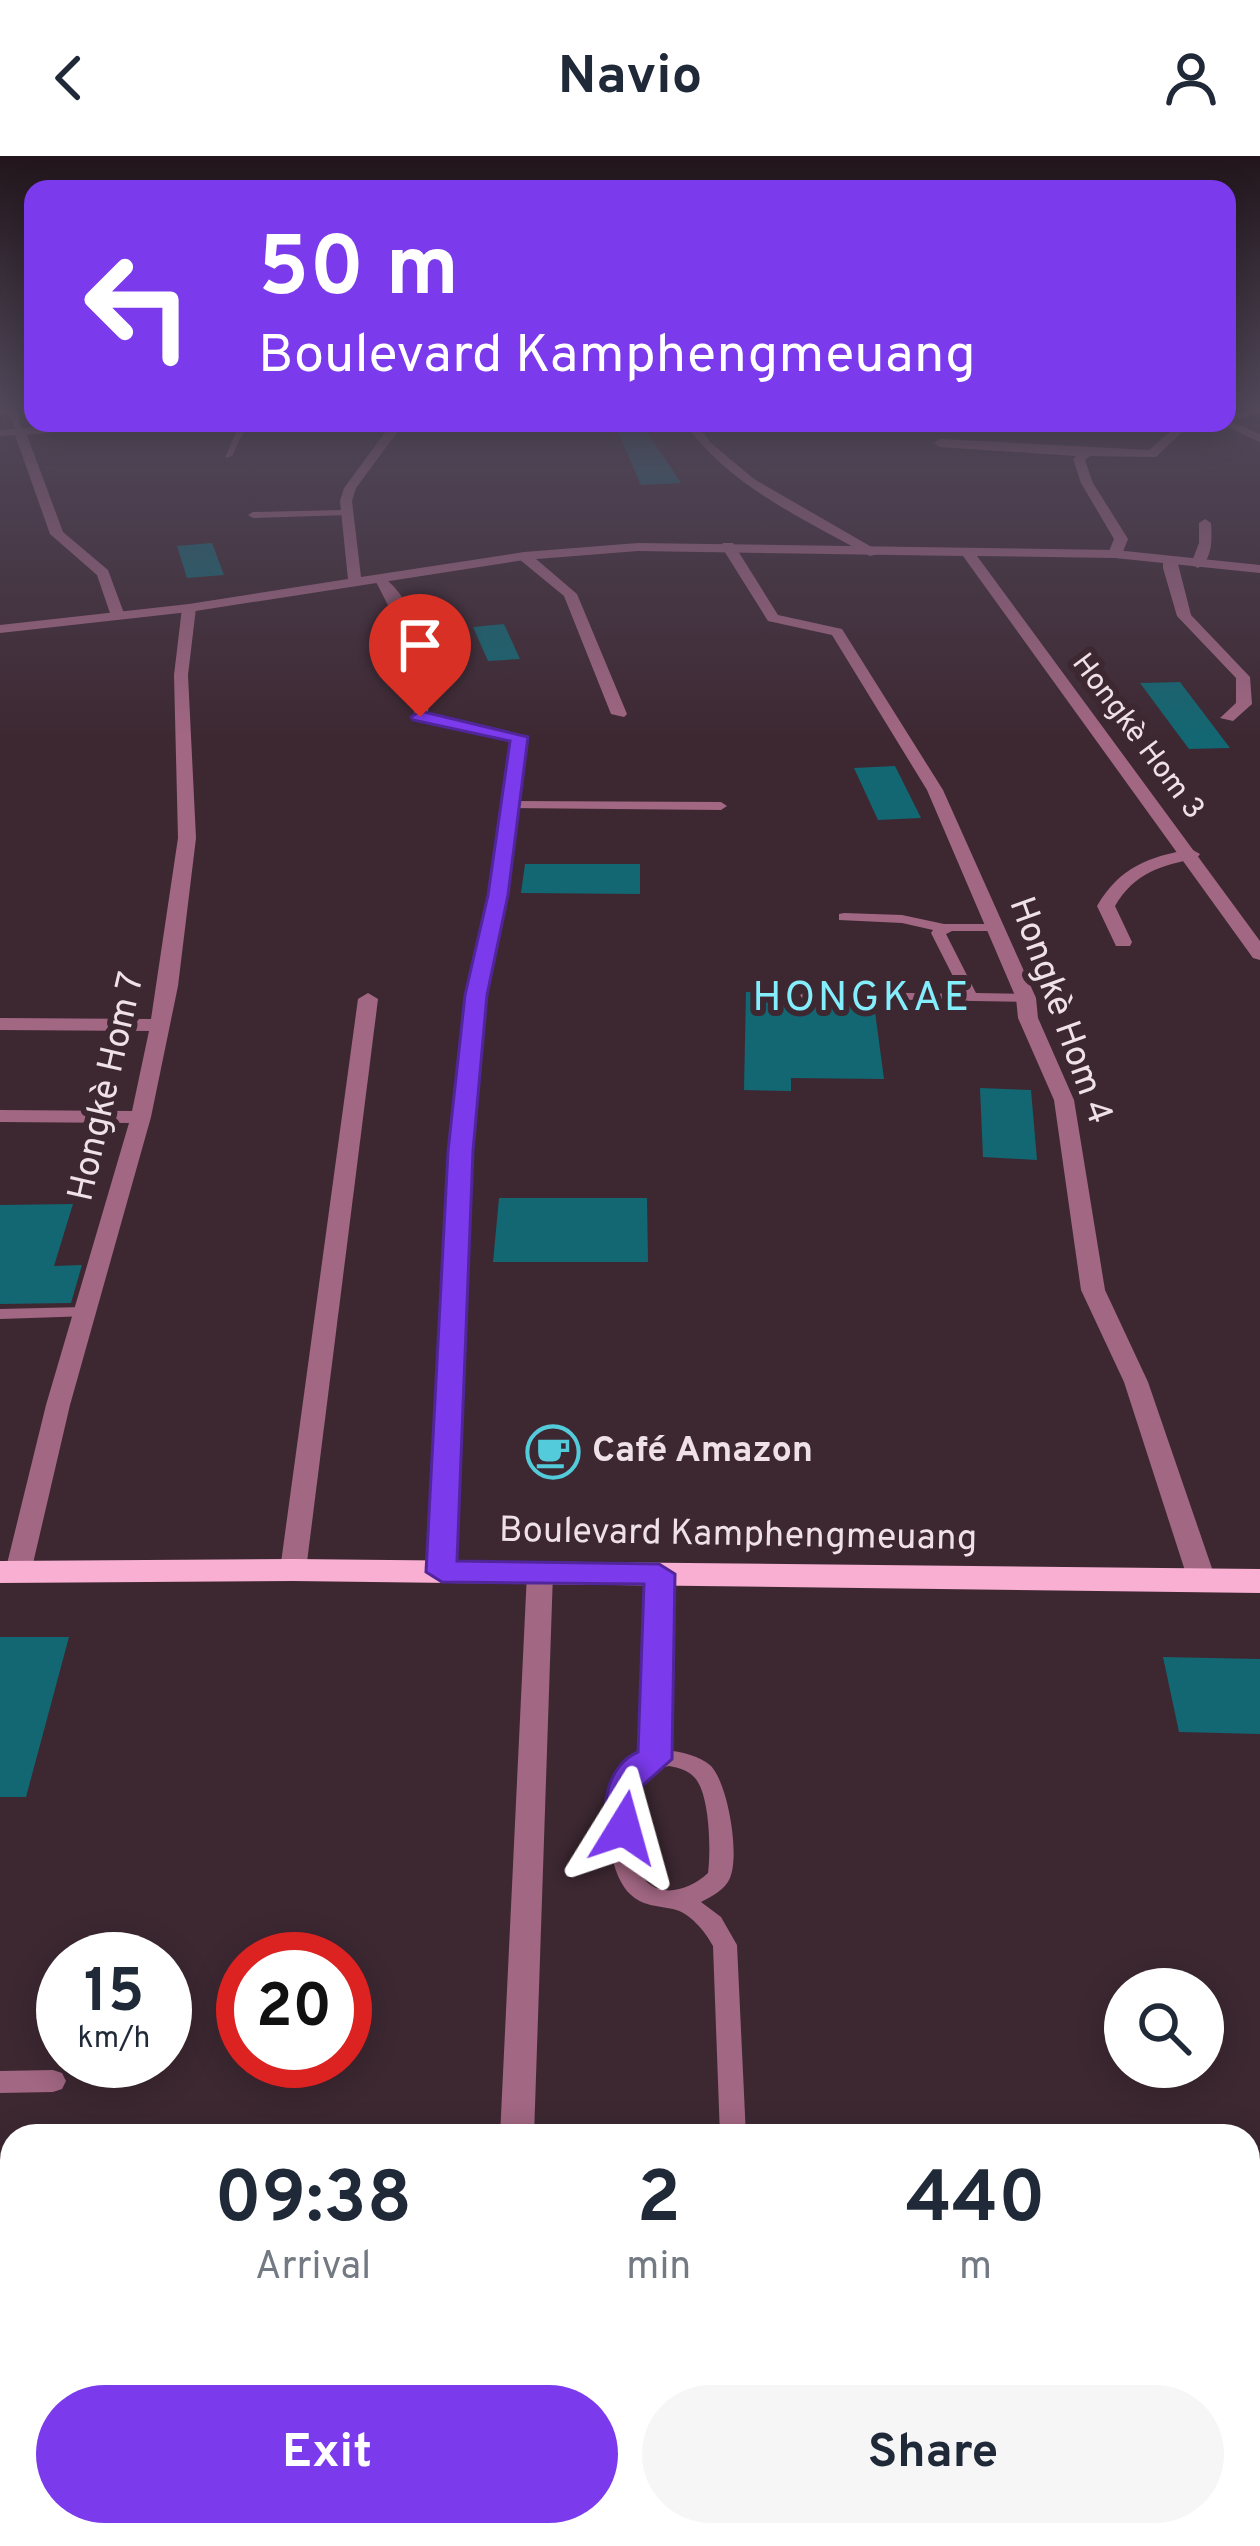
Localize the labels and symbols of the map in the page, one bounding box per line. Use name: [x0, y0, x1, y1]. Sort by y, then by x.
pin: [369, 594, 471, 717]
street label: Hongkè Hom 3: [1063, 647, 1211, 827]
street label: Hongkè Hom 4: [997, 891, 1121, 1131]
street label: Hongkè Hom 7: [59, 968, 157, 1206]
district label: HONGKAE: [752, 973, 972, 1026]
cafe icon: Café Amazon: [525, 1424, 581, 1480]
place label: Café Amazon: [592, 1429, 813, 1475]
street label: Boulevard Kamphengmeuang: [498, 1509, 978, 1563]
position arrow: [561, 1765, 687, 1891]
speed limit sign: 20: [216, 1932, 372, 2088]

